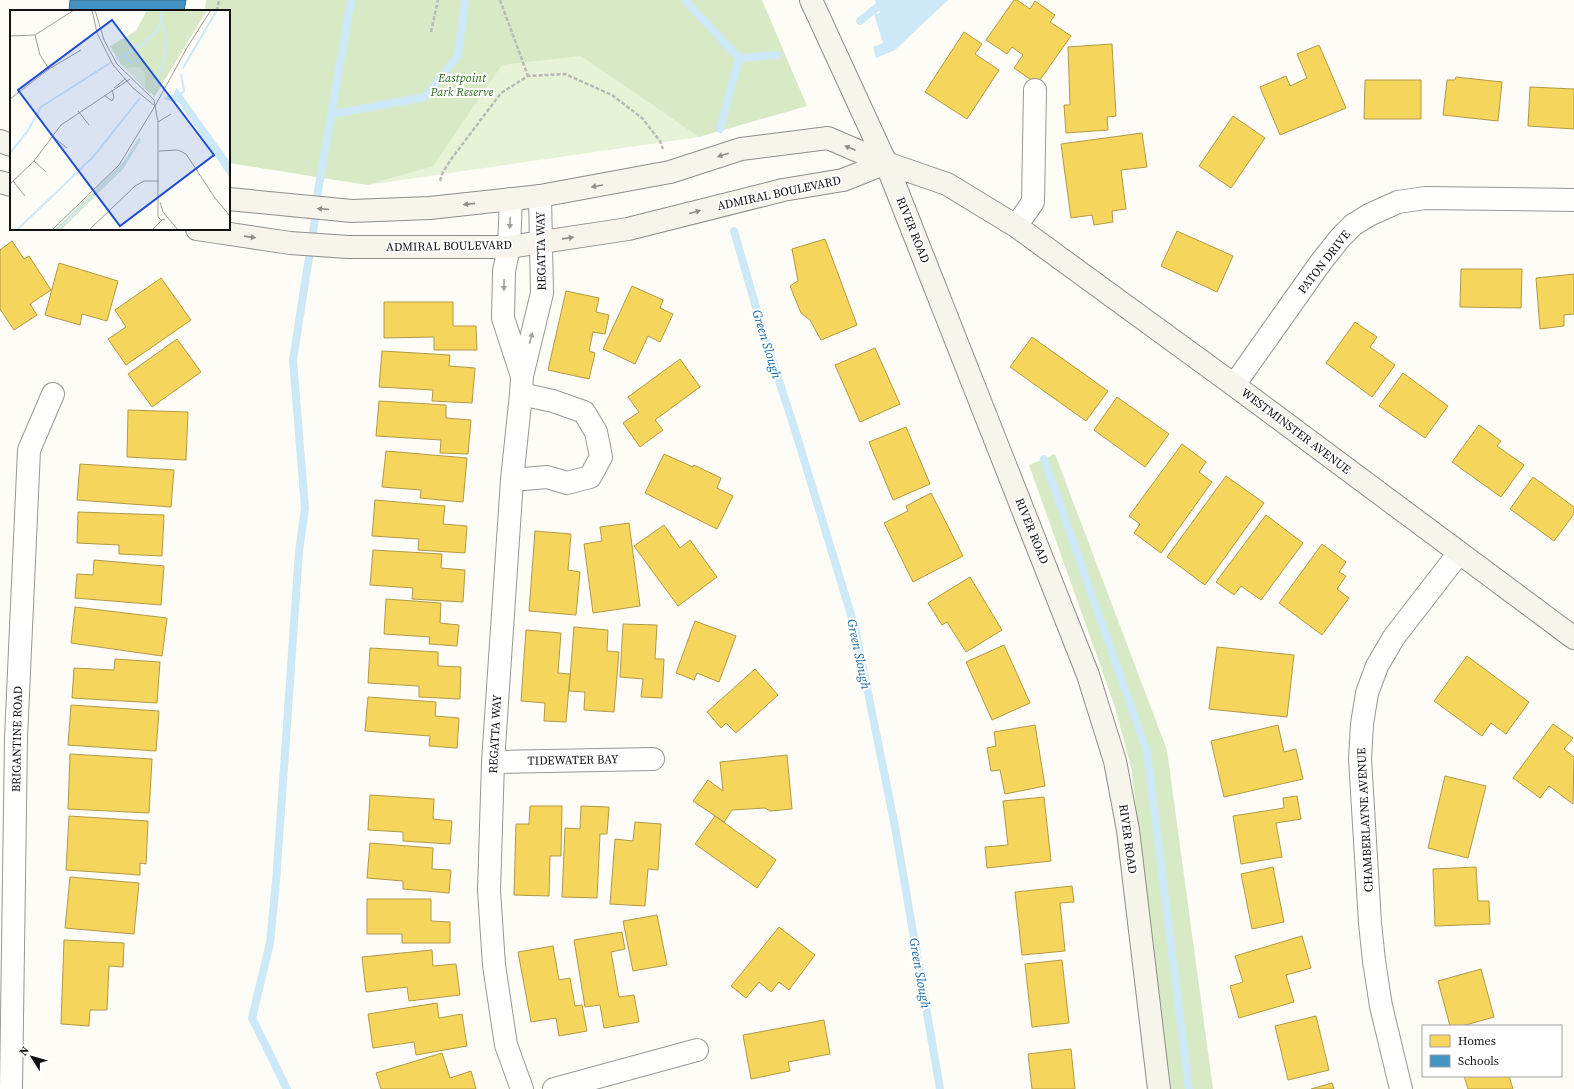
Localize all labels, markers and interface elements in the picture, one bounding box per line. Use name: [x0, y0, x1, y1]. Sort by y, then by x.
inset map: [10, 10, 230, 230]
park label: Eastpoint Park Reserve: [430, 70, 494, 100]
one-way arrow: [843, 144, 855, 150]
one-way arrow: [717, 152, 729, 158]
street label: ADMIRAL BOULEVARD: [716, 172, 842, 214]
one-way arrow: [591, 183, 604, 189]
street label: RIVER ROAD: [892, 194, 934, 266]
one-way arrow: [463, 201, 475, 207]
one-way arrow: [317, 205, 329, 212]
one-way arrow: [690, 209, 702, 215]
street label: REGATTA WAY: [532, 211, 550, 291]
one-way arrow: [507, 217, 513, 230]
street label: PATON DRIVE: [1294, 227, 1354, 297]
one-way arrow: [244, 234, 256, 240]
one-way arrow: [562, 235, 574, 241]
street label: ADMIRAL BOULEVARD: [386, 237, 512, 255]
one-way arrow: [501, 279, 507, 292]
water label: Green Slough: [748, 307, 786, 381]
one-way arrow: [528, 332, 534, 344]
street label: WESTMINSTER AVENUE: [1238, 384, 1354, 478]
street label: RIVER ROAD: [1011, 495, 1053, 567]
water label: Green Slough: [843, 617, 875, 691]
street label: BRIGANTINE ROAD: [8, 686, 26, 792]
street label: REGATTA WAY: [485, 694, 505, 774]
street label: CHAMBERLAYNE AVENUE: [1353, 747, 1377, 893]
street label: TIDEWATER BAY: [527, 751, 619, 769]
street label: RIVER ROAD: [1115, 803, 1141, 875]
water label: Green Slough: [905, 936, 935, 1010]
legend: [1422, 1025, 1562, 1077]
text: Homes: [1458, 1033, 1496, 1049]
north arrow: [12, 1037, 52, 1077]
text: N: [16, 1044, 33, 1059]
text: Schools: [1458, 1053, 1499, 1069]

